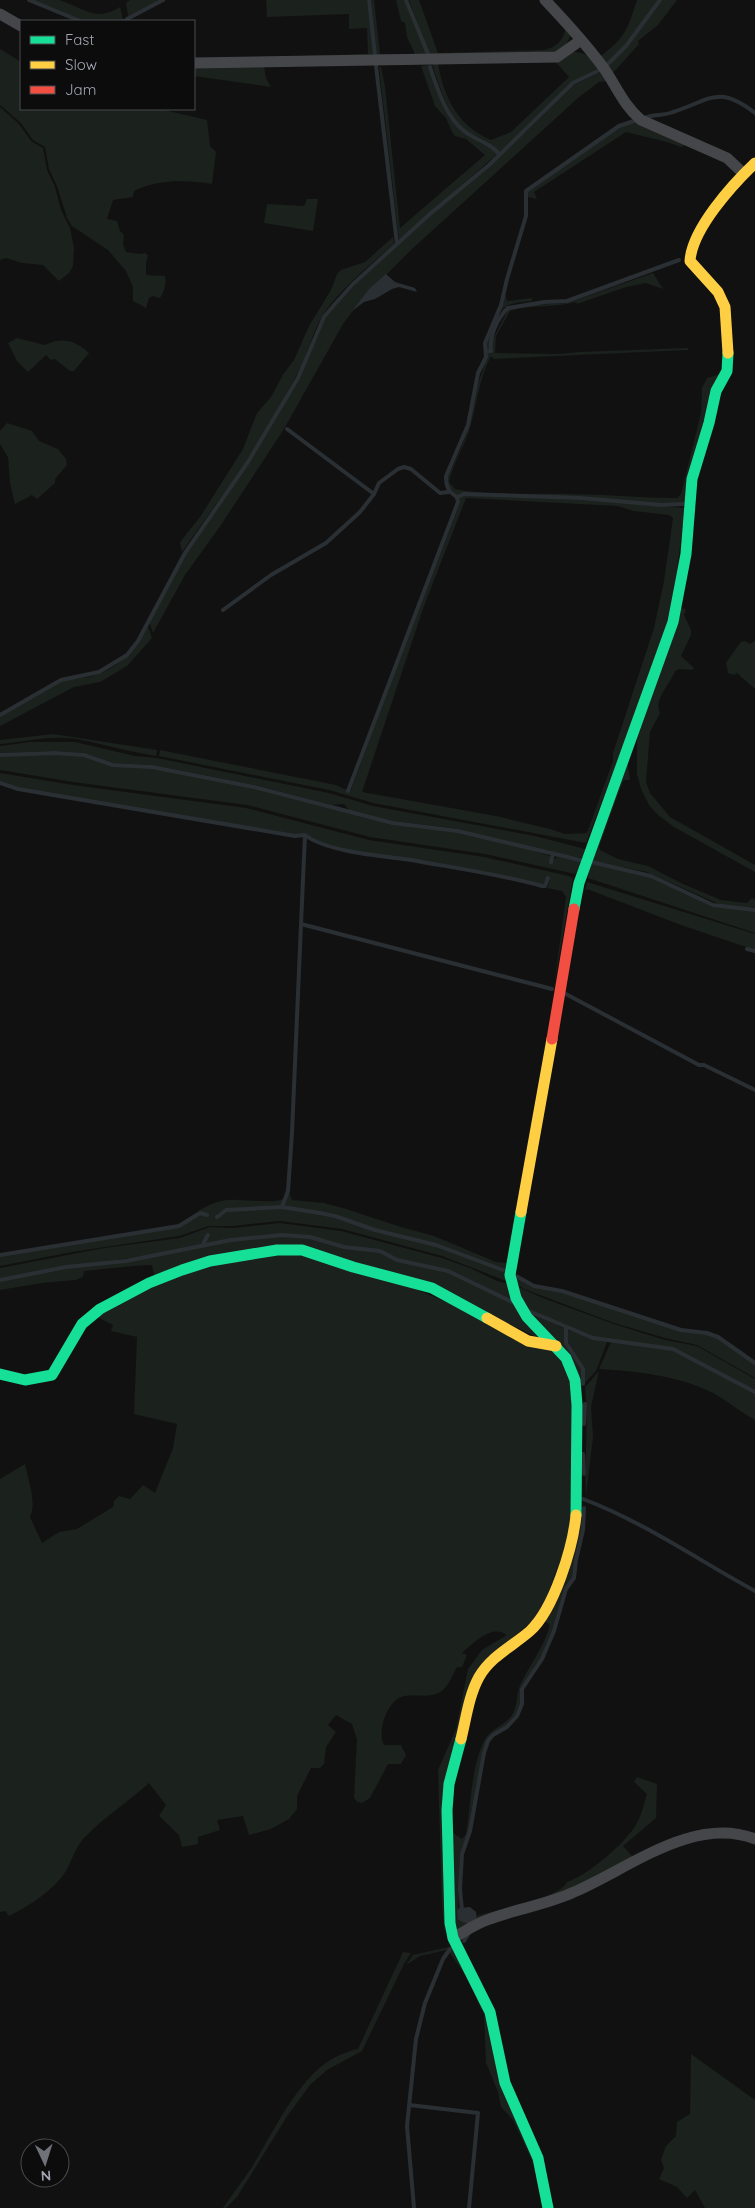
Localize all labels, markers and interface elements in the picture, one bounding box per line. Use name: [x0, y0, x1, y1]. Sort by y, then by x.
legend: [20, 20, 195, 110]
text: Fast: [65, 30, 94, 49]
text: Slow: [65, 55, 97, 74]
text: Jam: [65, 80, 96, 99]
north arrow: [20, 2138, 70, 2188]
text: N: [40, 2167, 52, 2185]

